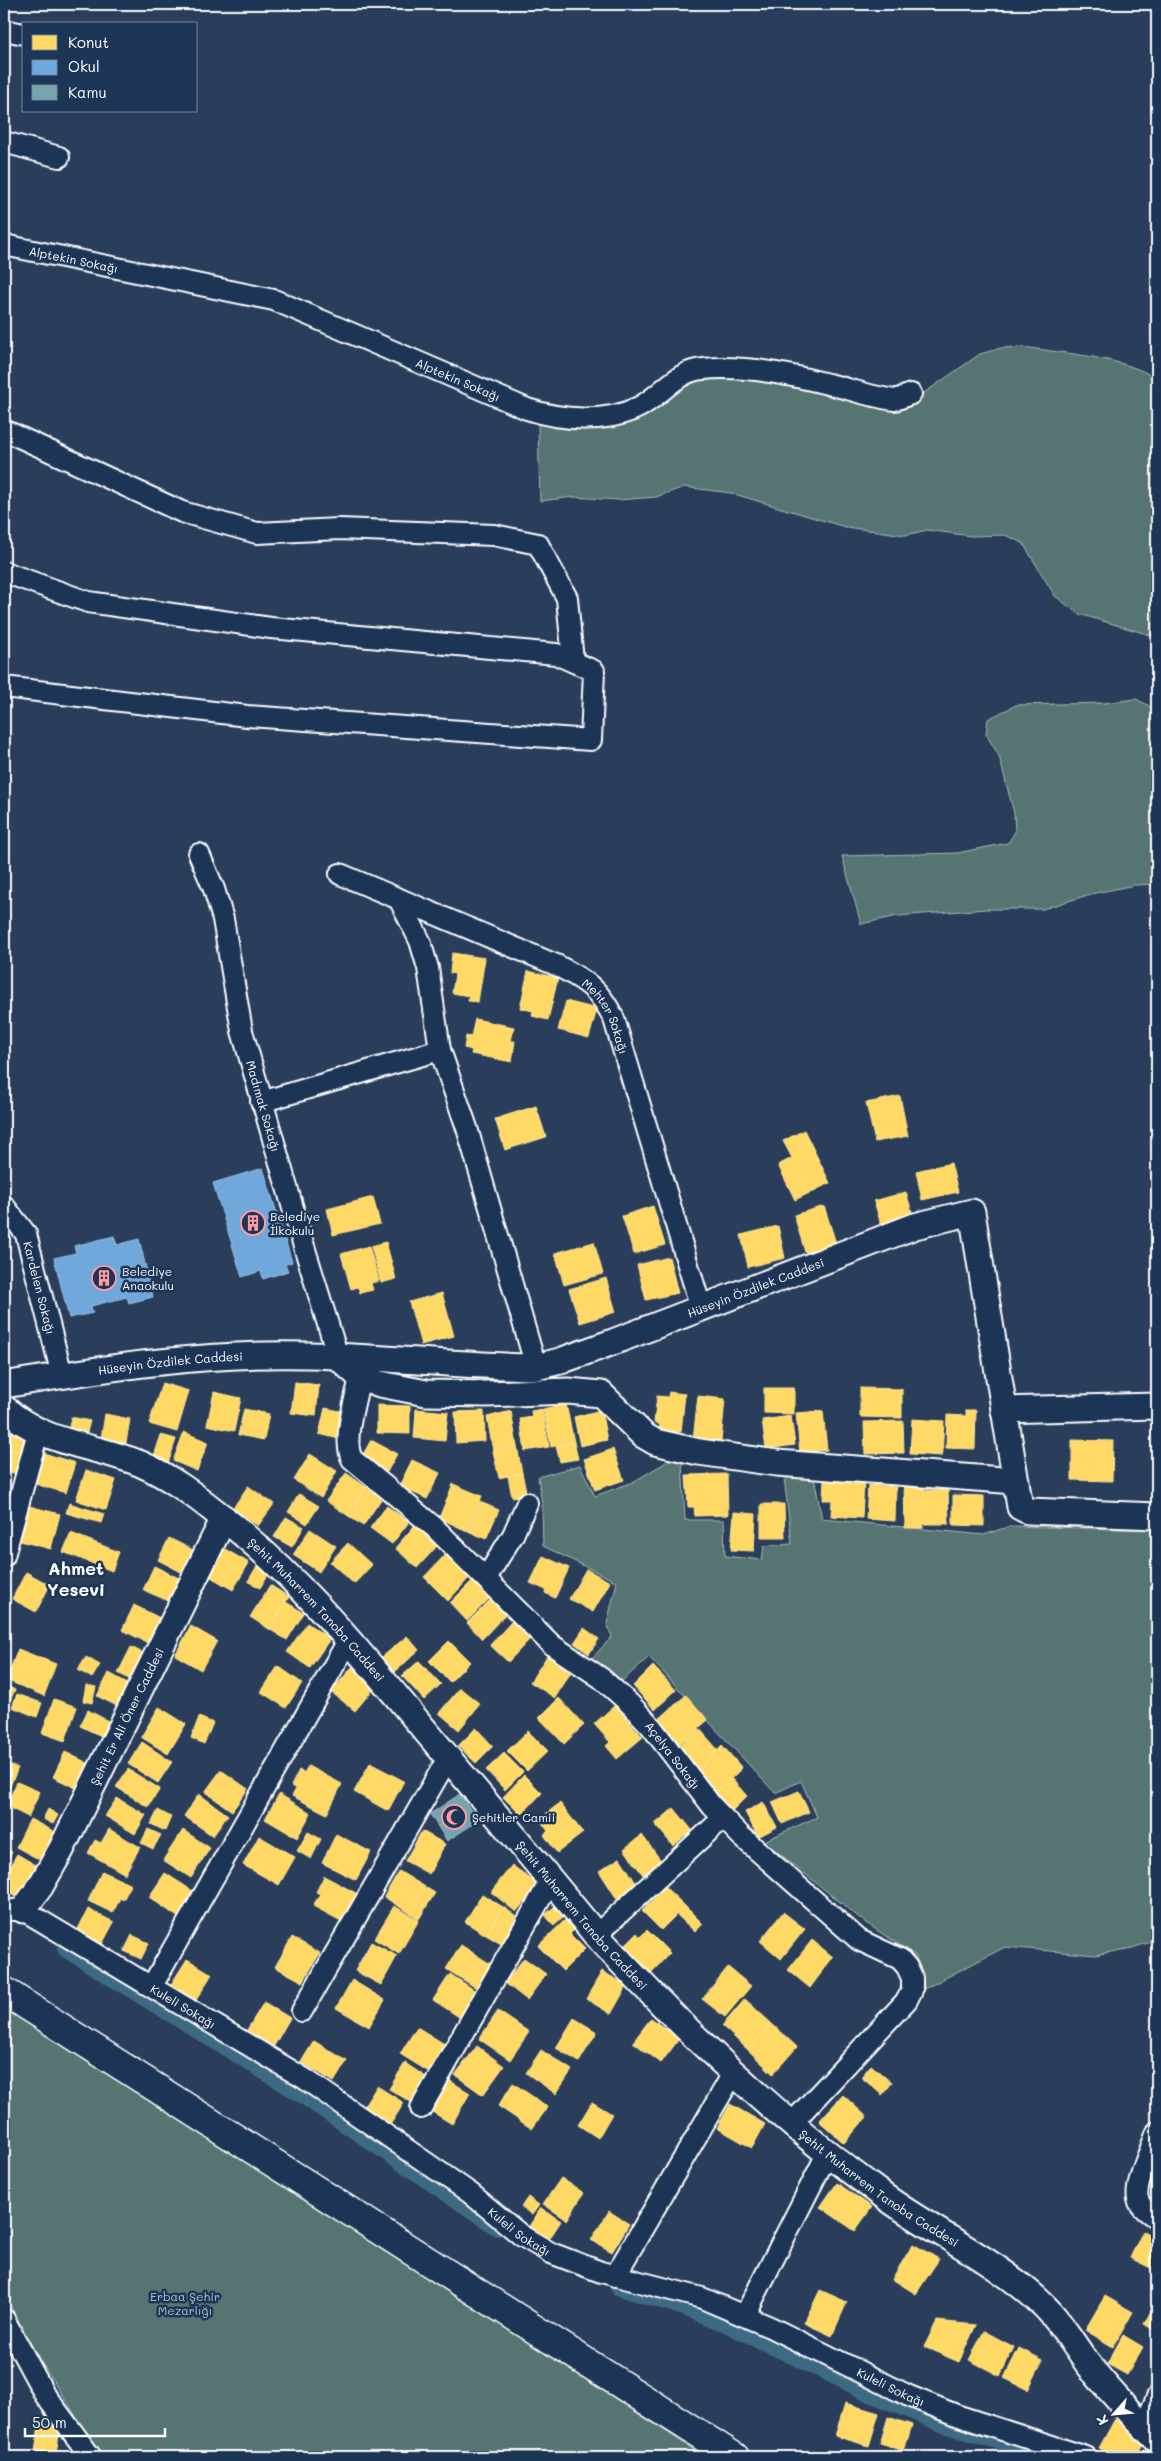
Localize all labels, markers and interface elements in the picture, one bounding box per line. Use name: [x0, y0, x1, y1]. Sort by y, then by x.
legend: [22, 22, 198, 112]
text: Konut: [68, 32, 109, 52]
text: Okul: [68, 56, 100, 76]
text: Kamu: [68, 82, 107, 102]
street label: Alptekin Sokağı: [28, 242, 120, 276]
street label: Alptekin Sokağı: [413, 354, 503, 405]
street label: Mehter Sokağı: [579, 975, 632, 1056]
street label: Madımak Sokağı: [243, 1058, 284, 1153]
place label: Belediye İlkokulu: [270, 1208, 320, 1238]
building icon: Belediye İlkokulu: [240, 1210, 266, 1236]
street label: Kardelen Sokağı: [20, 1240, 59, 1336]
street label: Hüseyin Özdilek Caddesi: [685, 1254, 826, 1321]
place label: Belediye Anaokulu: [122, 1263, 174, 1293]
building icon: Belediye Anaokulu: [91, 1265, 117, 1291]
street label: Hüseyin Özdilek Caddesi: [97, 1348, 243, 1378]
street label: Şehit Muharrem Tanoba Caddesi: [245, 1534, 389, 1685]
district label: Ahmet Yesevi: [47, 1556, 105, 1601]
street label: Şehit Er Ali Öner Caddesi: [86, 1645, 167, 1788]
street label: Açelya Sokağı: [642, 1718, 704, 1792]
mosque icon: Şehitler Camii: [441, 1804, 467, 1830]
place label: Şehitler Camii: [472, 1809, 555, 1825]
street label: Şehit Muharrem Tanoba Caddesi: [513, 1837, 651, 1993]
street label: Kuleli Sokağı: [148, 1980, 219, 2032]
street label: Şehit Muharrem Tanoba Caddesi: [796, 2126, 962, 2250]
street label: Kuleli Sokağı: [485, 2203, 554, 2259]
park label: Erbaa Şehir Mezarlığı: [150, 2288, 220, 2318]
street label: Kuleli Sokağı: [854, 2363, 927, 2410]
north arrow: [1088, 2388, 1138, 2438]
scale bar: [25, 2406, 165, 2438]
text: 50 m: [32, 2412, 67, 2432]
text: K: [1091, 2412, 1113, 2429]

